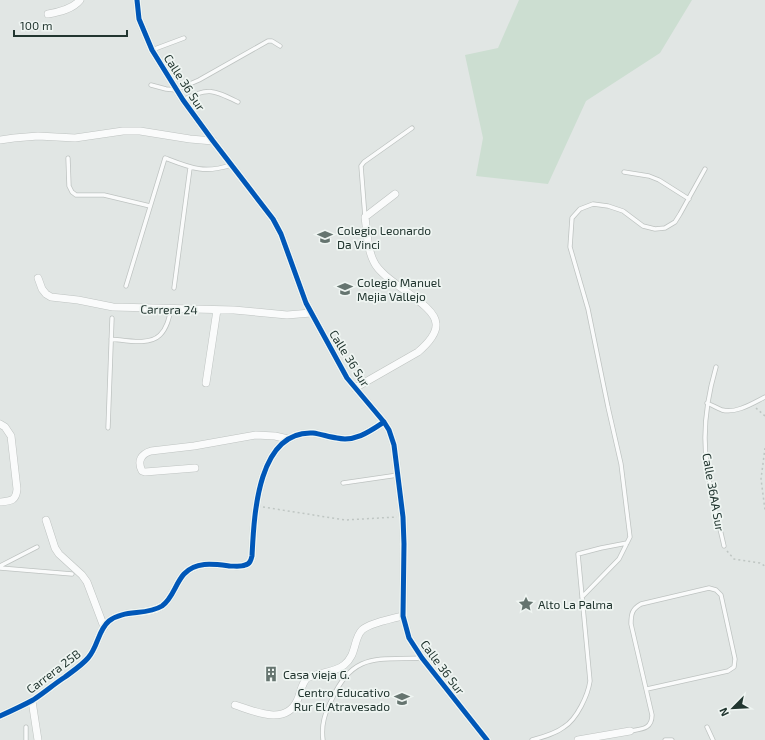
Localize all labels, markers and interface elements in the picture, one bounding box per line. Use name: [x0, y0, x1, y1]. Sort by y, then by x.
scale bar: [14, 12, 127, 38]
text: 100 m: [20, 18, 52, 32]
street label: Calle 36 Sur: [162, 51, 208, 113]
place label: Colegio Leonardo Da Vinci: [337, 223, 431, 251]
school or university icon: Colegio Leonardo Da Vinci: [316, 228, 334, 246]
place label: Colegio Manuel Mejia Vallejo: [357, 275, 441, 304]
school or university icon: Colegio Manuel Mejia Vallejo: [336, 280, 354, 298]
street label: Carrera 24: [140, 301, 198, 317]
street label: Calle 36 Sur: [327, 327, 373, 389]
street label: Calle 36AA Sur: [700, 452, 728, 532]
place icon: Alto La Palma: [517, 595, 535, 613]
place label: Alto La Palma: [538, 597, 613, 611]
street label: Calle 36 Sur: [418, 637, 468, 697]
street label: Carrera 25B: [23, 646, 83, 696]
building icon: Casa vieja G.: [262, 665, 280, 683]
place label: Casa vieja G.: [283, 667, 350, 682]
place label: Centro Educativo Rur El Atravesado: [294, 685, 390, 713]
north arrow: [713, 688, 753, 728]
school or university icon: Centro Educativo Rur El Atravesado: [393, 690, 411, 708]
text: N: [716, 706, 731, 719]

